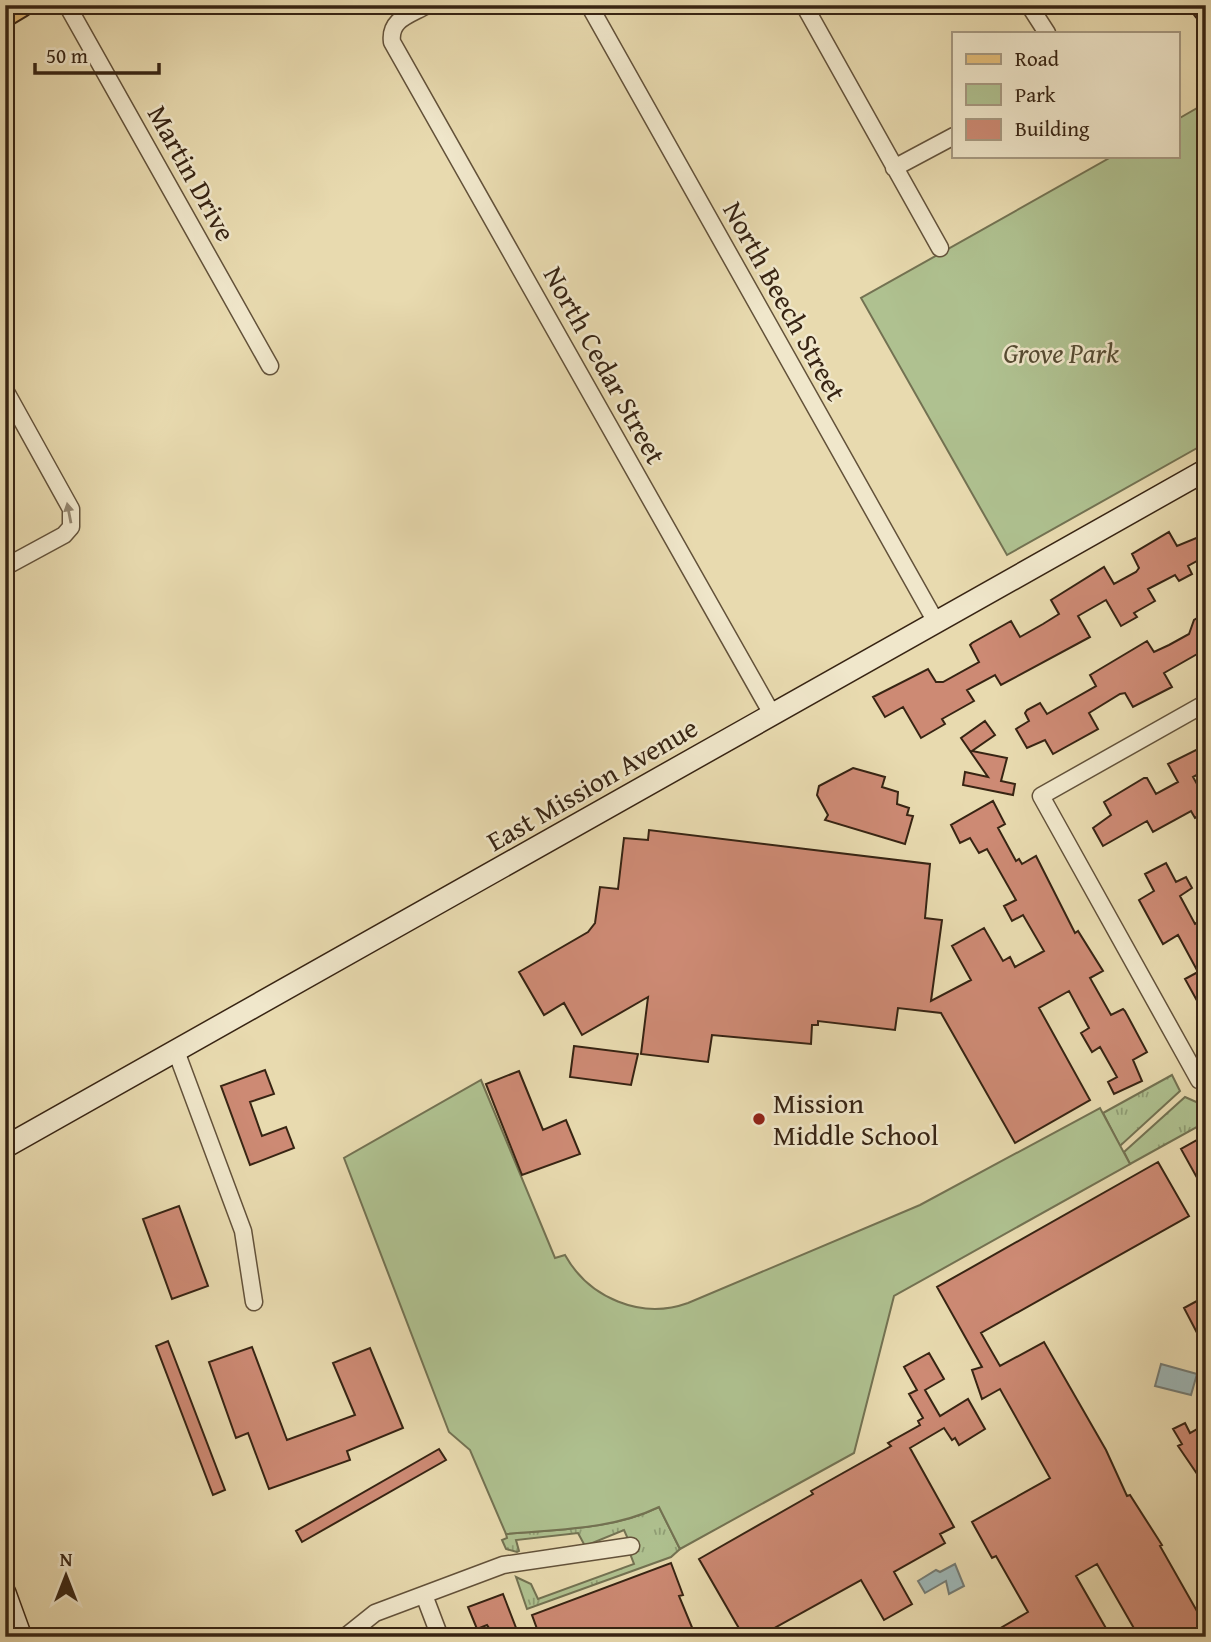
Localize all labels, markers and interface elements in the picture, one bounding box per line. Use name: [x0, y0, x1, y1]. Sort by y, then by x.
scale bar: [35, 32, 159, 76]
legend: [952, 32, 1180, 158]
text: 50 m: [46, 40, 88, 71]
text: Road: [1015, 43, 1060, 74]
text: Park: [1015, 79, 1056, 110]
street label: Martin Drive: [138, 97, 247, 248]
text: Building: [1015, 113, 1090, 144]
street label: North Beech Street: [714, 193, 857, 408]
street label: North Cedar Street: [534, 258, 677, 471]
park label: Grove Park: [1003, 332, 1119, 373]
one-way arrow: [63, 501, 74, 523]
street label: East Mission Avenue: [479, 706, 705, 861]
place label: Mission Middle School: [773, 1082, 939, 1155]
marker: Mission Middle School: [751, 1111, 767, 1127]
north arrow: [32, 1540, 102, 1610]
text: N: [60, 1545, 73, 1573]

